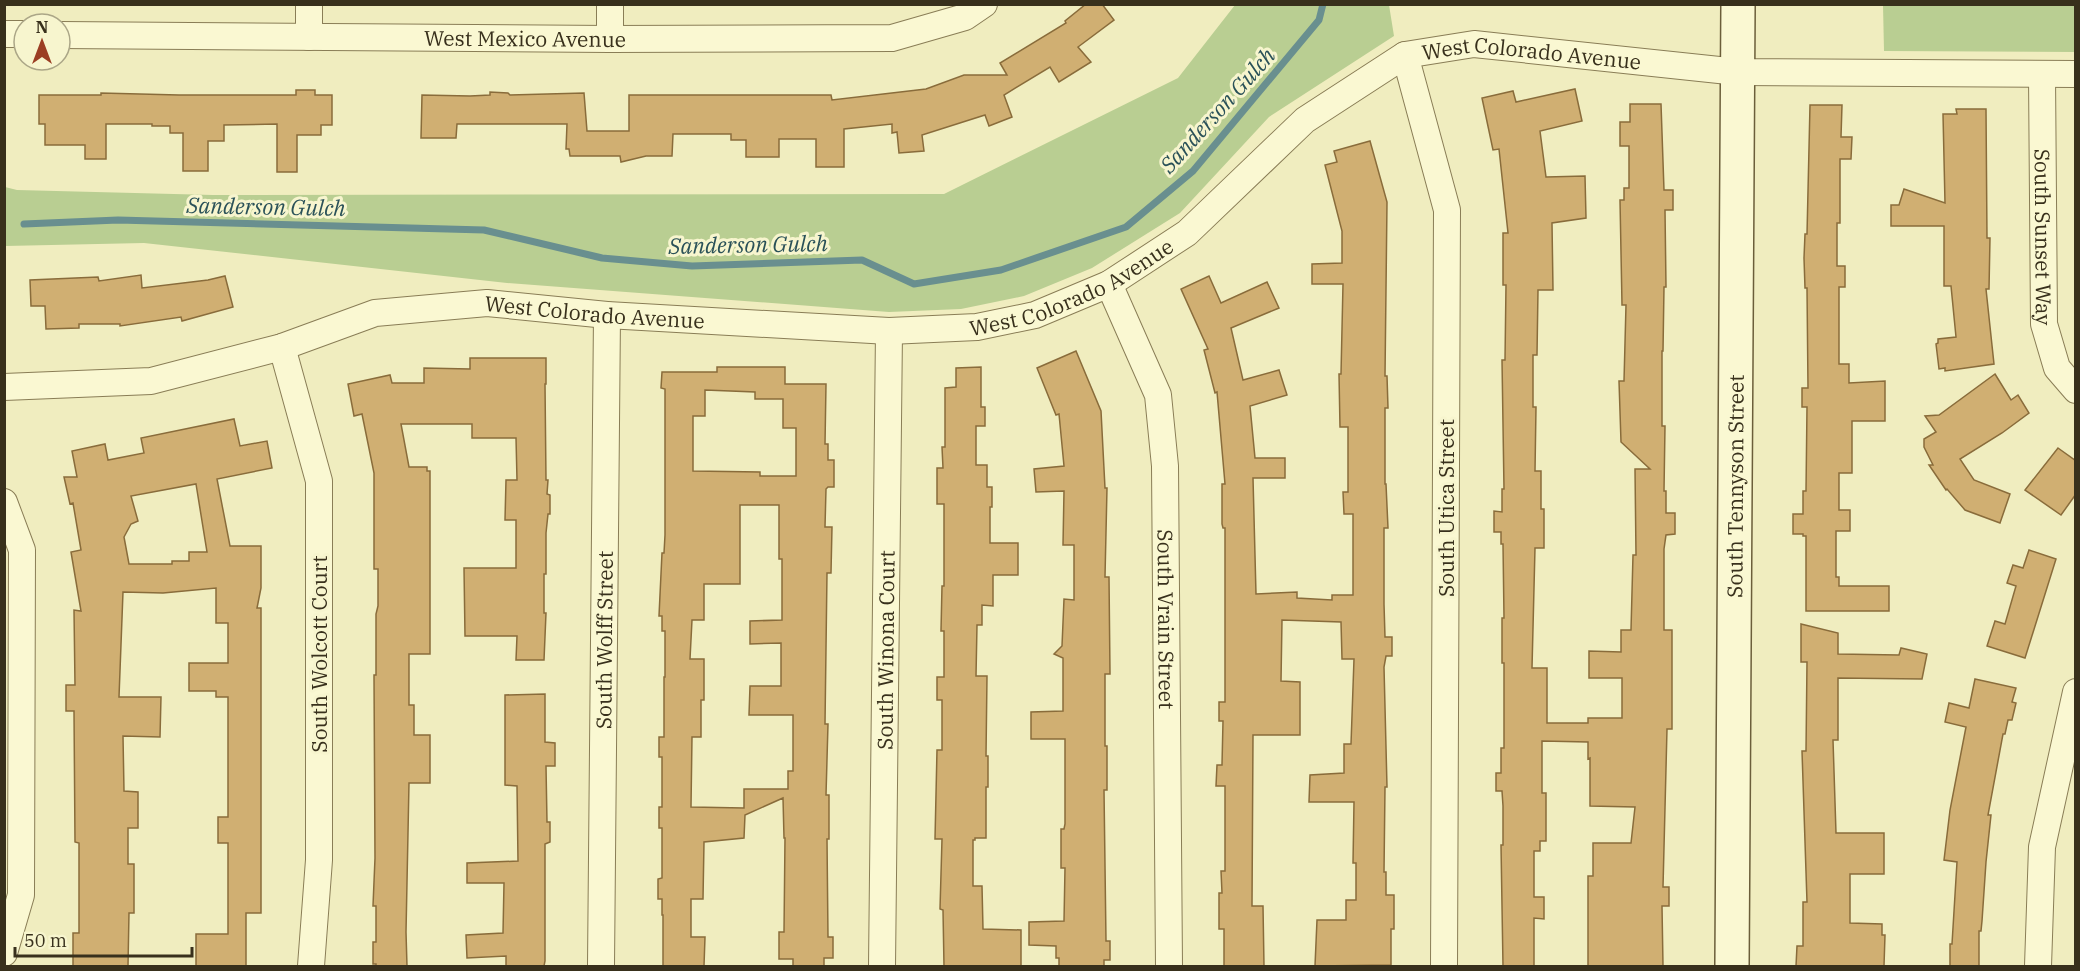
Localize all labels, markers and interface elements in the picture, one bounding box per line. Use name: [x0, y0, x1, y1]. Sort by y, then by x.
north arrow: [12, 12, 72, 72]
text: N: [36, 17, 48, 37]
street label: West Mexico Avenue: [424, 24, 626, 53]
street label: West Colorado Avenue: [1420, 30, 1643, 76]
water label: Sanderson Gulch: [1152, 41, 1281, 180]
street label: South Sunset Way: [2029, 148, 2058, 326]
water label: Sanderson Gulch: [185, 190, 346, 222]
water label: Sanderson Gulch: [667, 228, 828, 260]
street label: West Colorado Avenue: [967, 232, 1178, 342]
street label: West Colorado Avenue: [483, 289, 705, 335]
street label: South Tennyson Street: [1720, 374, 1750, 598]
street label: South Utica Street: [1432, 419, 1460, 597]
street label: South Vrain Street: [1152, 529, 1181, 710]
street label: South Winona Court: [870, 550, 901, 750]
street label: South Wolff Street: [589, 551, 619, 729]
street label: South Wolcott Court: [305, 555, 333, 753]
scale bar: [15, 920, 192, 958]
text: 50 m: [24, 929, 67, 952]

